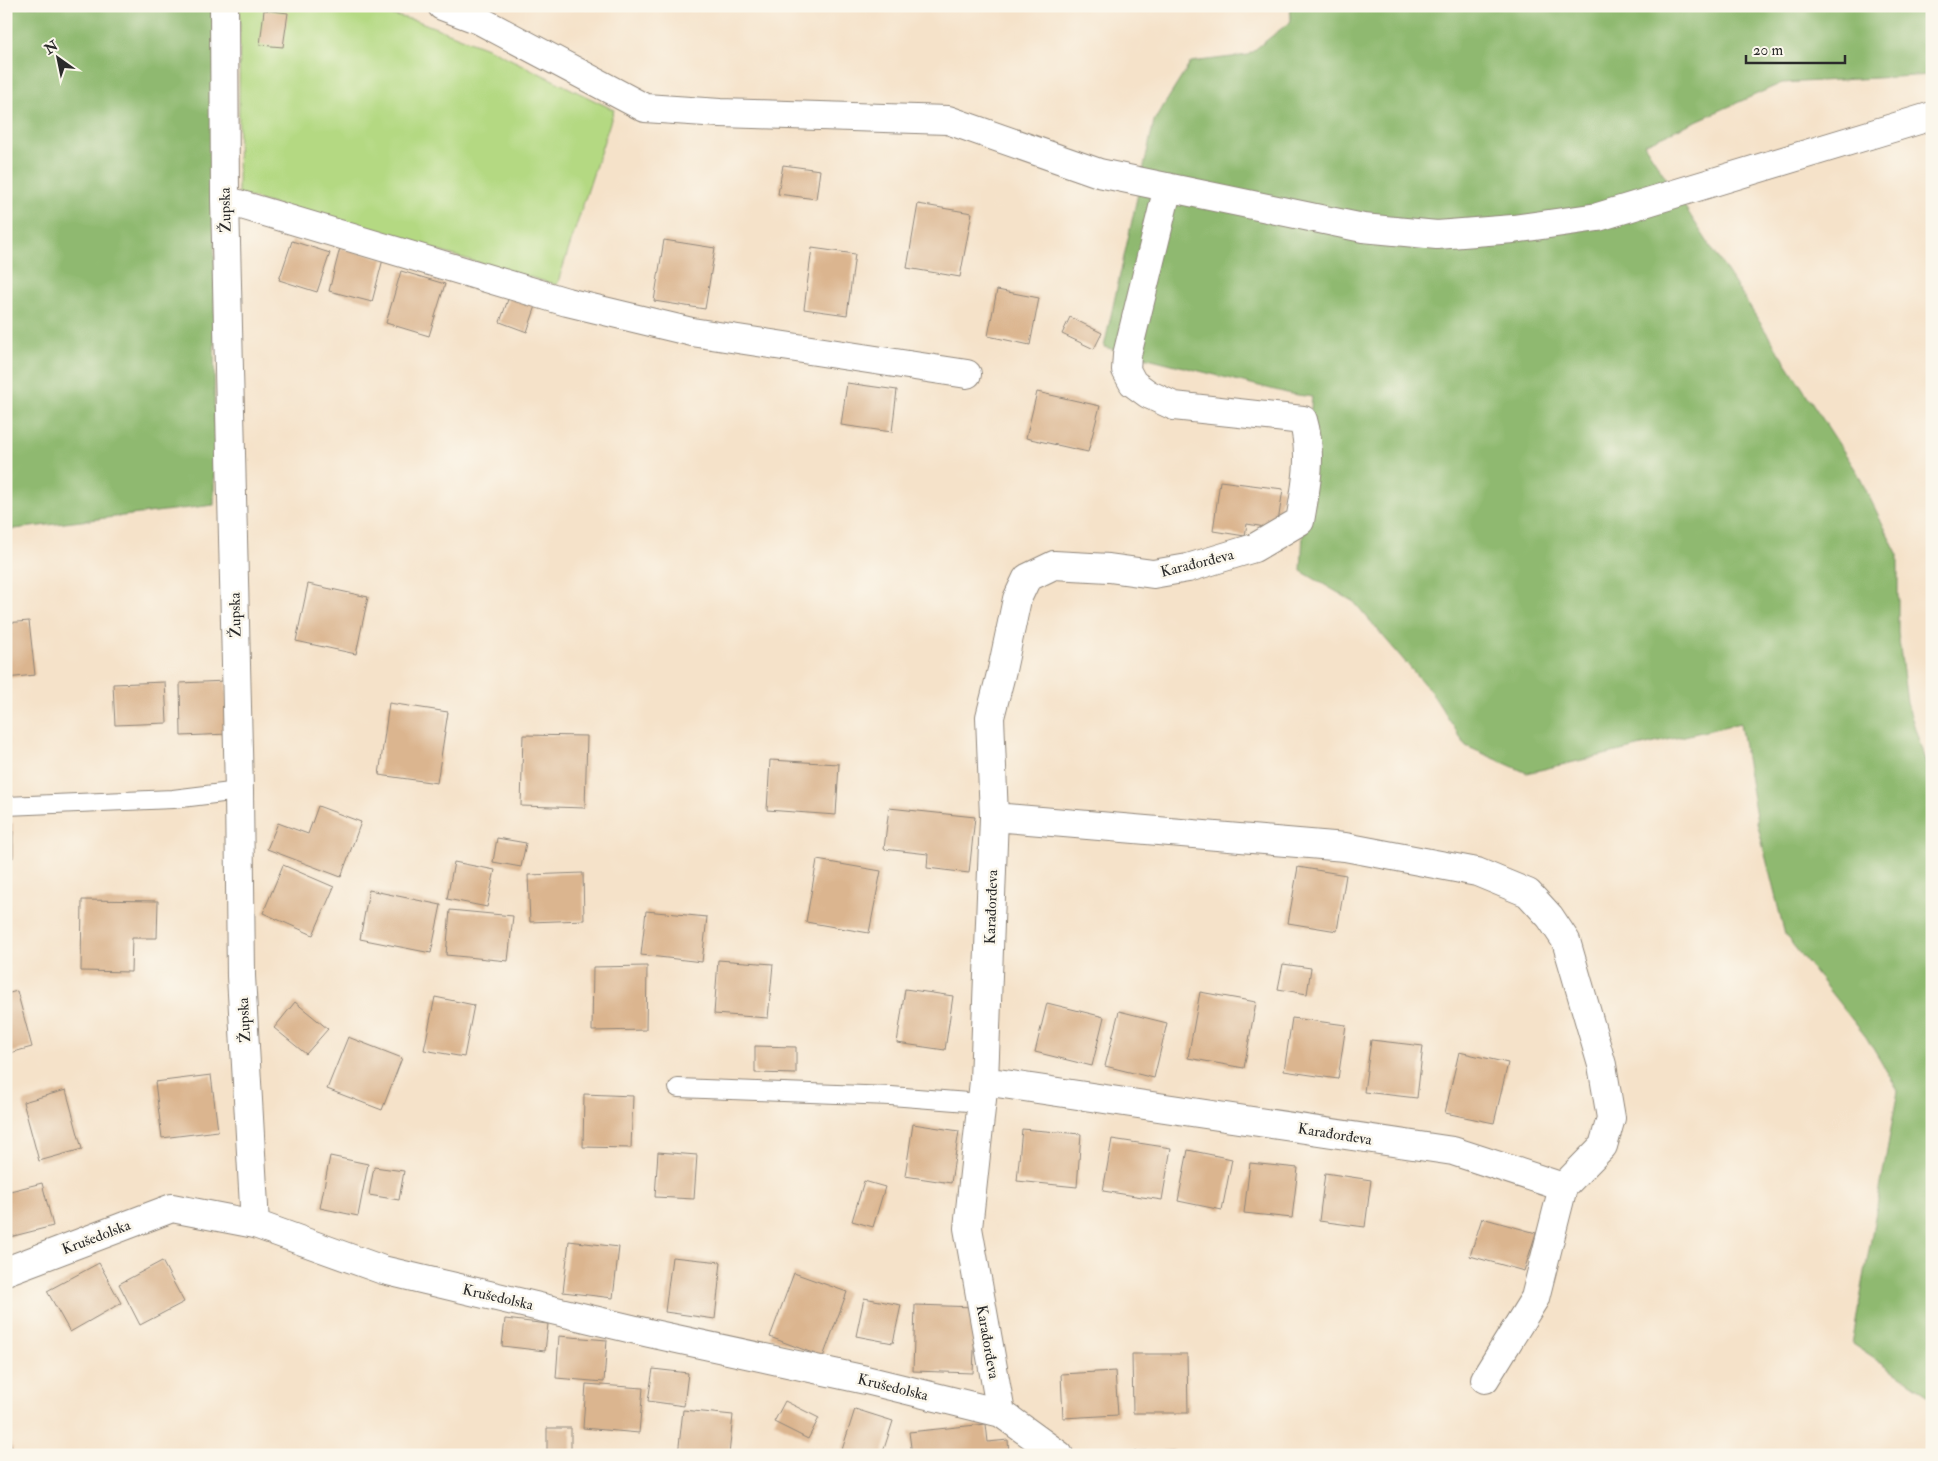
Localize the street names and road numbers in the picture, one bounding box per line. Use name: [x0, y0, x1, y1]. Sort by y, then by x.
street label: Župska: [214, 187, 236, 233]
street label: Karađorđeva: [1159, 545, 1236, 582]
street label: Župska: [224, 592, 246, 638]
street label: Karađorđeva: [981, 869, 1002, 945]
street label: Župska: [232, 996, 256, 1043]
street label: Karađorđeva: [1297, 1119, 1374, 1150]
street label: Krušedolska: [59, 1215, 134, 1259]
street label: Krušedolska: [461, 1280, 536, 1315]
street label: Karađorđeva: [972, 1304, 1003, 1381]
street label: Krušedolska: [856, 1370, 931, 1406]

